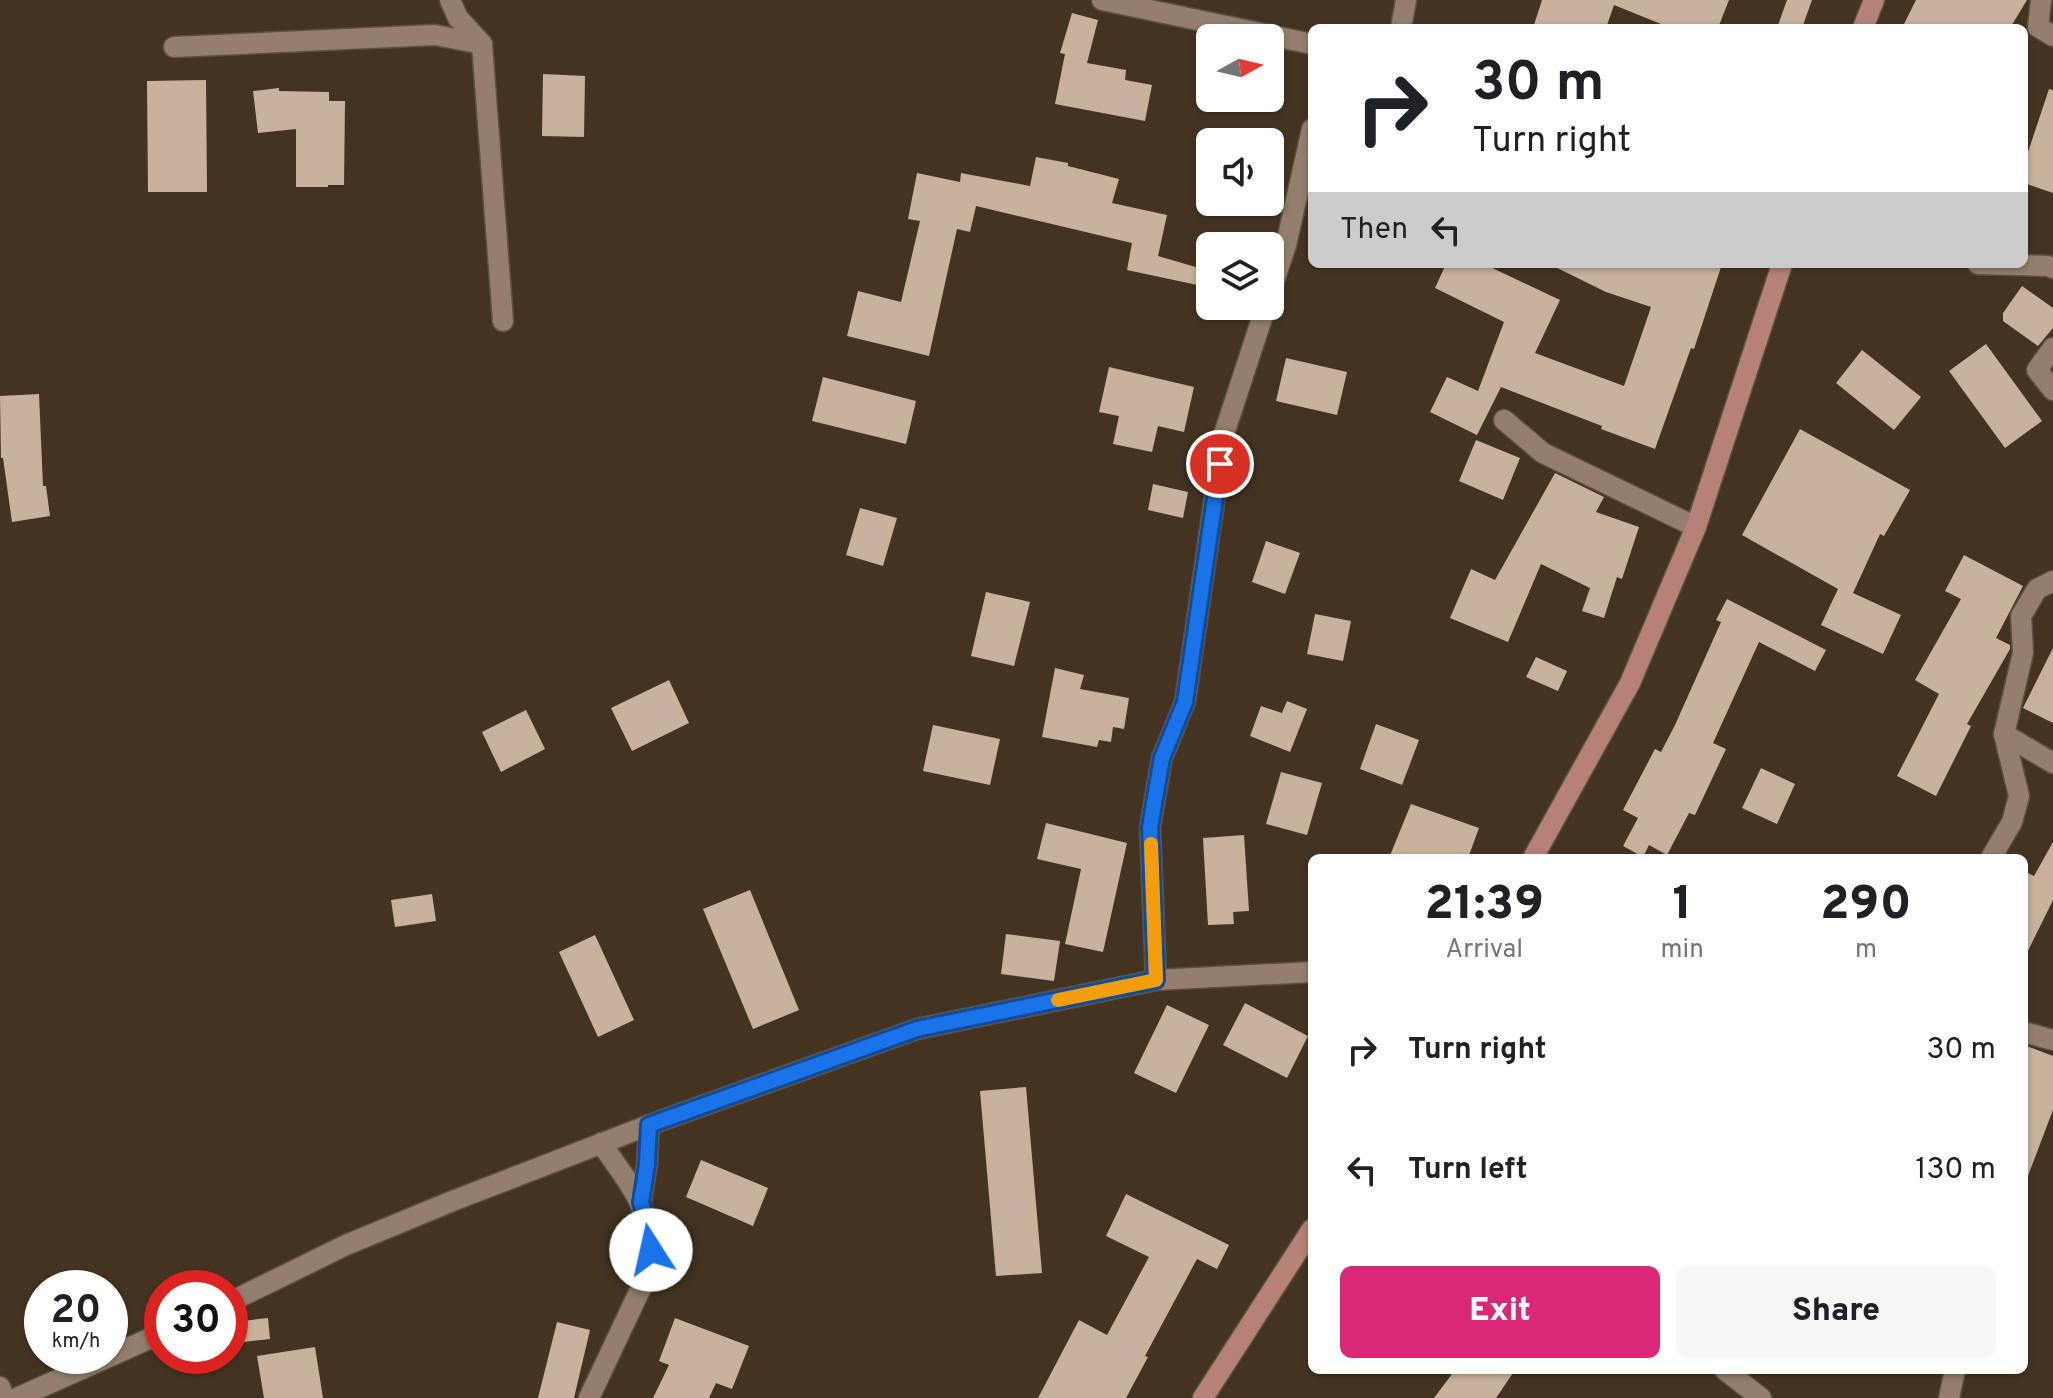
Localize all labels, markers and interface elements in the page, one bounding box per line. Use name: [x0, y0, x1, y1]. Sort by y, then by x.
north arrow: [1196, 24, 1284, 112]
map controls: [1196, 24, 1284, 320]
text: 30 m: [1472, 50, 1605, 120]
icon: right: [1340, 56, 1444, 160]
text: Turn right: [1472, 119, 1631, 165]
button: sound: [1196, 128, 1284, 216]
icon: left: [1424, 208, 1468, 252]
text: Then: [1340, 212, 1408, 249]
button: layers: [1196, 232, 1284, 320]
pin: [1186, 430, 1254, 498]
icon: arrive: [1198, 442, 1242, 486]
text: 21:39: [1424, 876, 1544, 936]
text: 1: [1672, 876, 1692, 936]
text: 290: [1820, 876, 1912, 936]
text: Arrival: [1446, 934, 1523, 967]
text: min: [1661, 934, 1704, 967]
text: m: [1855, 934, 1877, 967]
icon: right: [1340, 1028, 1384, 1072]
text: Turn right: [1408, 1032, 1546, 1069]
text: 30 m: [1927, 1032, 1996, 1069]
icon: left: [1340, 1148, 1384, 1192]
text: Turn left: [1408, 1152, 1528, 1189]
text: 130 m: [1915, 1152, 1996, 1189]
position arrow: [609, 1208, 693, 1292]
button: Exit: [1340, 1266, 1660, 1358]
button: Share: [1676, 1266, 1996, 1358]
speed limit sign: 30: [144, 1270, 248, 1374]
text: 20: [51, 1287, 101, 1337]
text: km/h: [52, 1329, 100, 1355]

